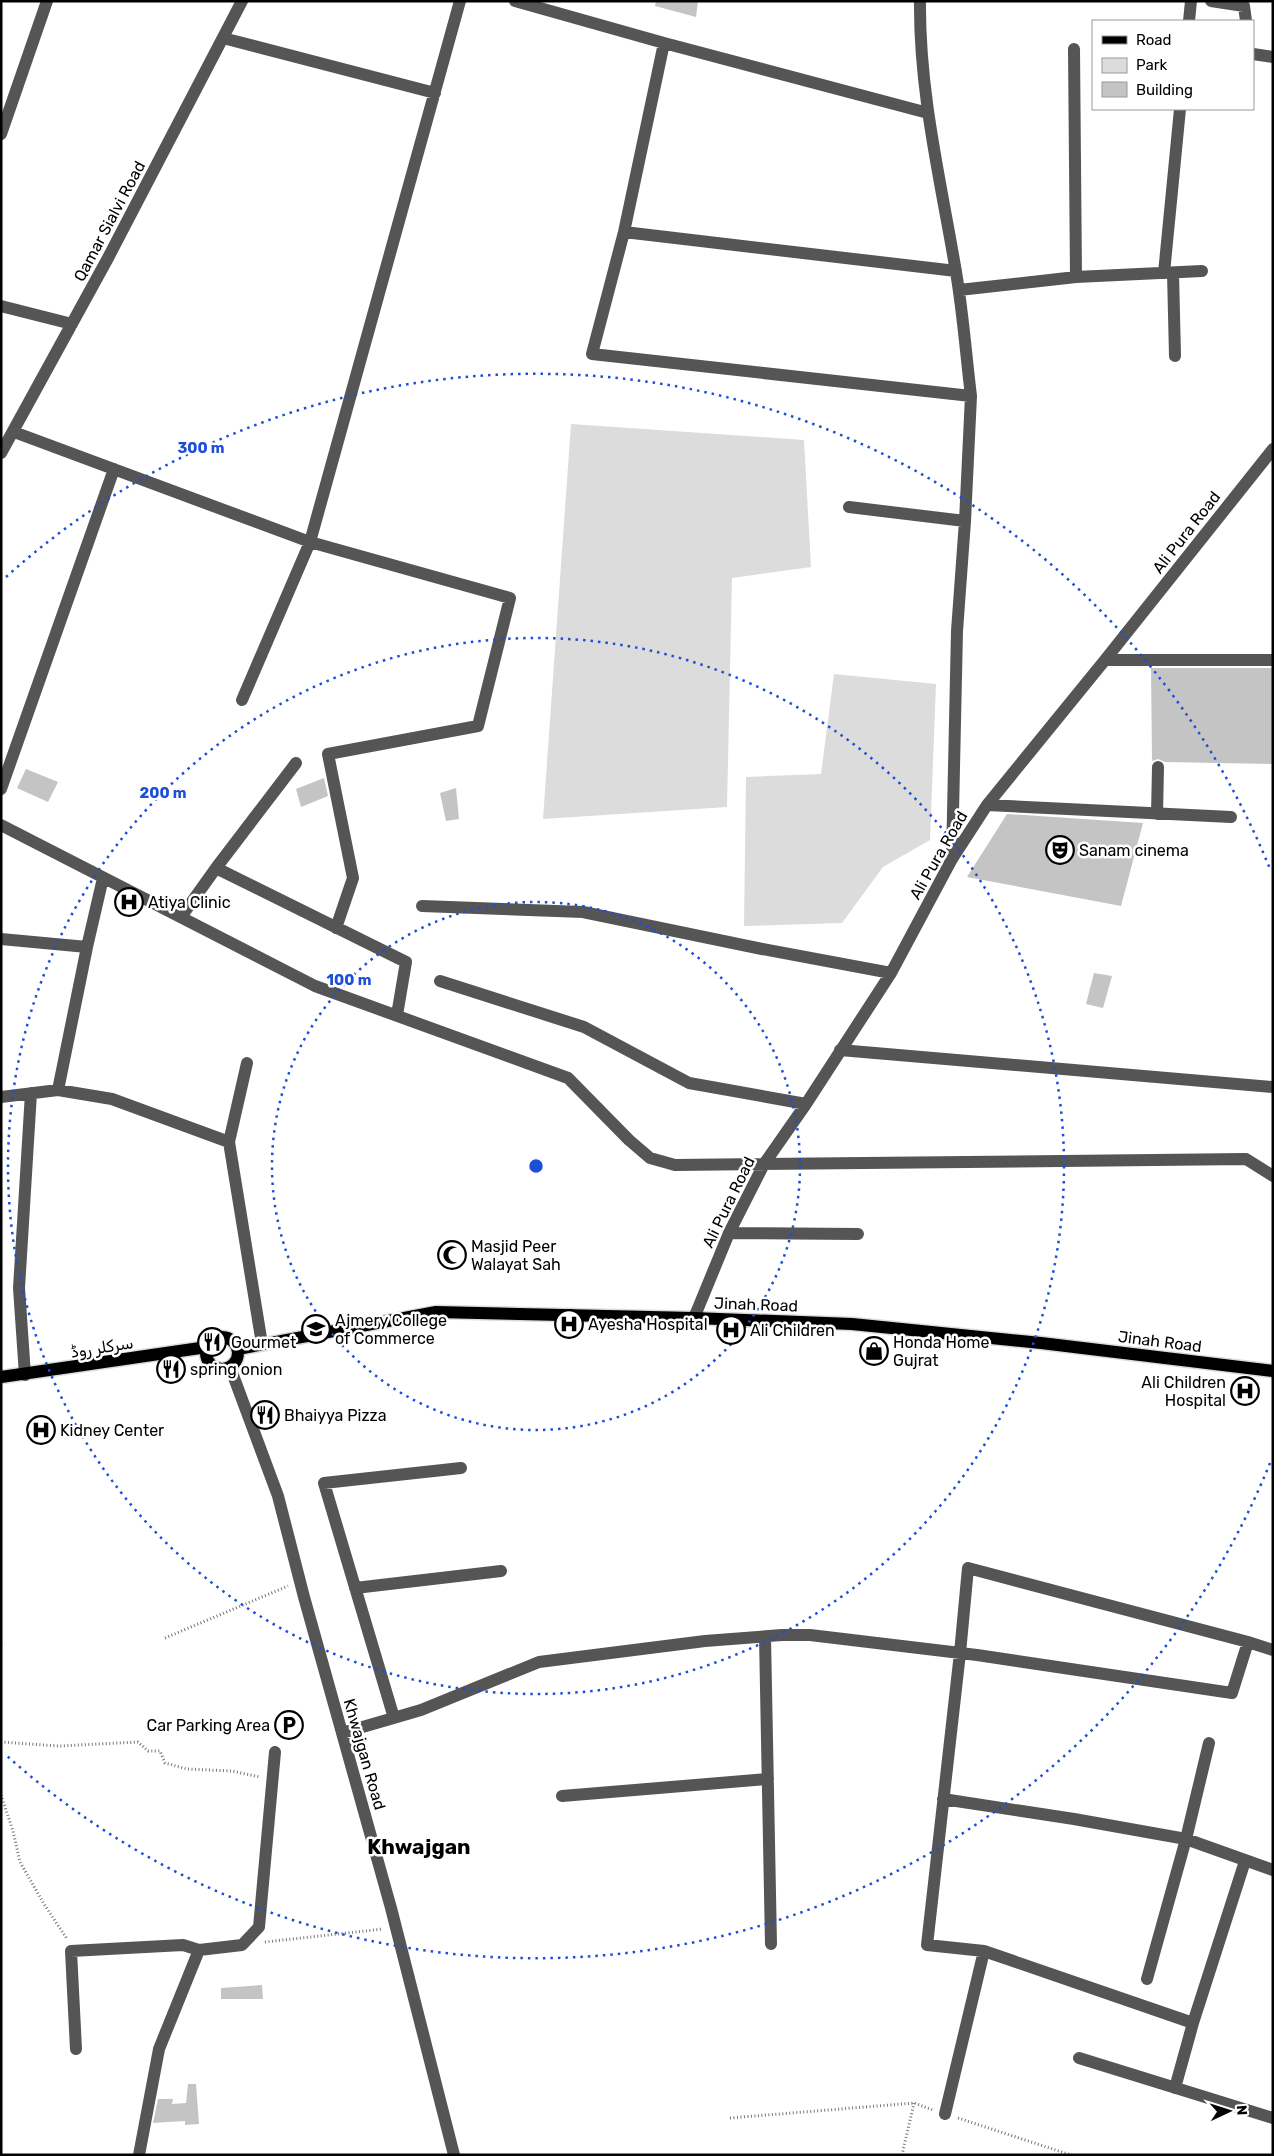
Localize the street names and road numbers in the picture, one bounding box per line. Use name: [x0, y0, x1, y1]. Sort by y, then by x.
street label: Qamar Sialvi Road: [70, 158, 149, 285]
street label: Ali Pura Road: [1148, 487, 1224, 577]
street label: Ali Pura Road: [905, 808, 971, 903]
street label: Ali Pura Road: [698, 1154, 759, 1251]
street label: Jinah Road: [714, 1294, 798, 1315]
street label: Jinah Road: [1117, 1327, 1203, 1356]
street label: سرکلر روڈ: [70, 1333, 135, 1363]
street label: Khwajgan Road: [340, 1696, 389, 1812]

